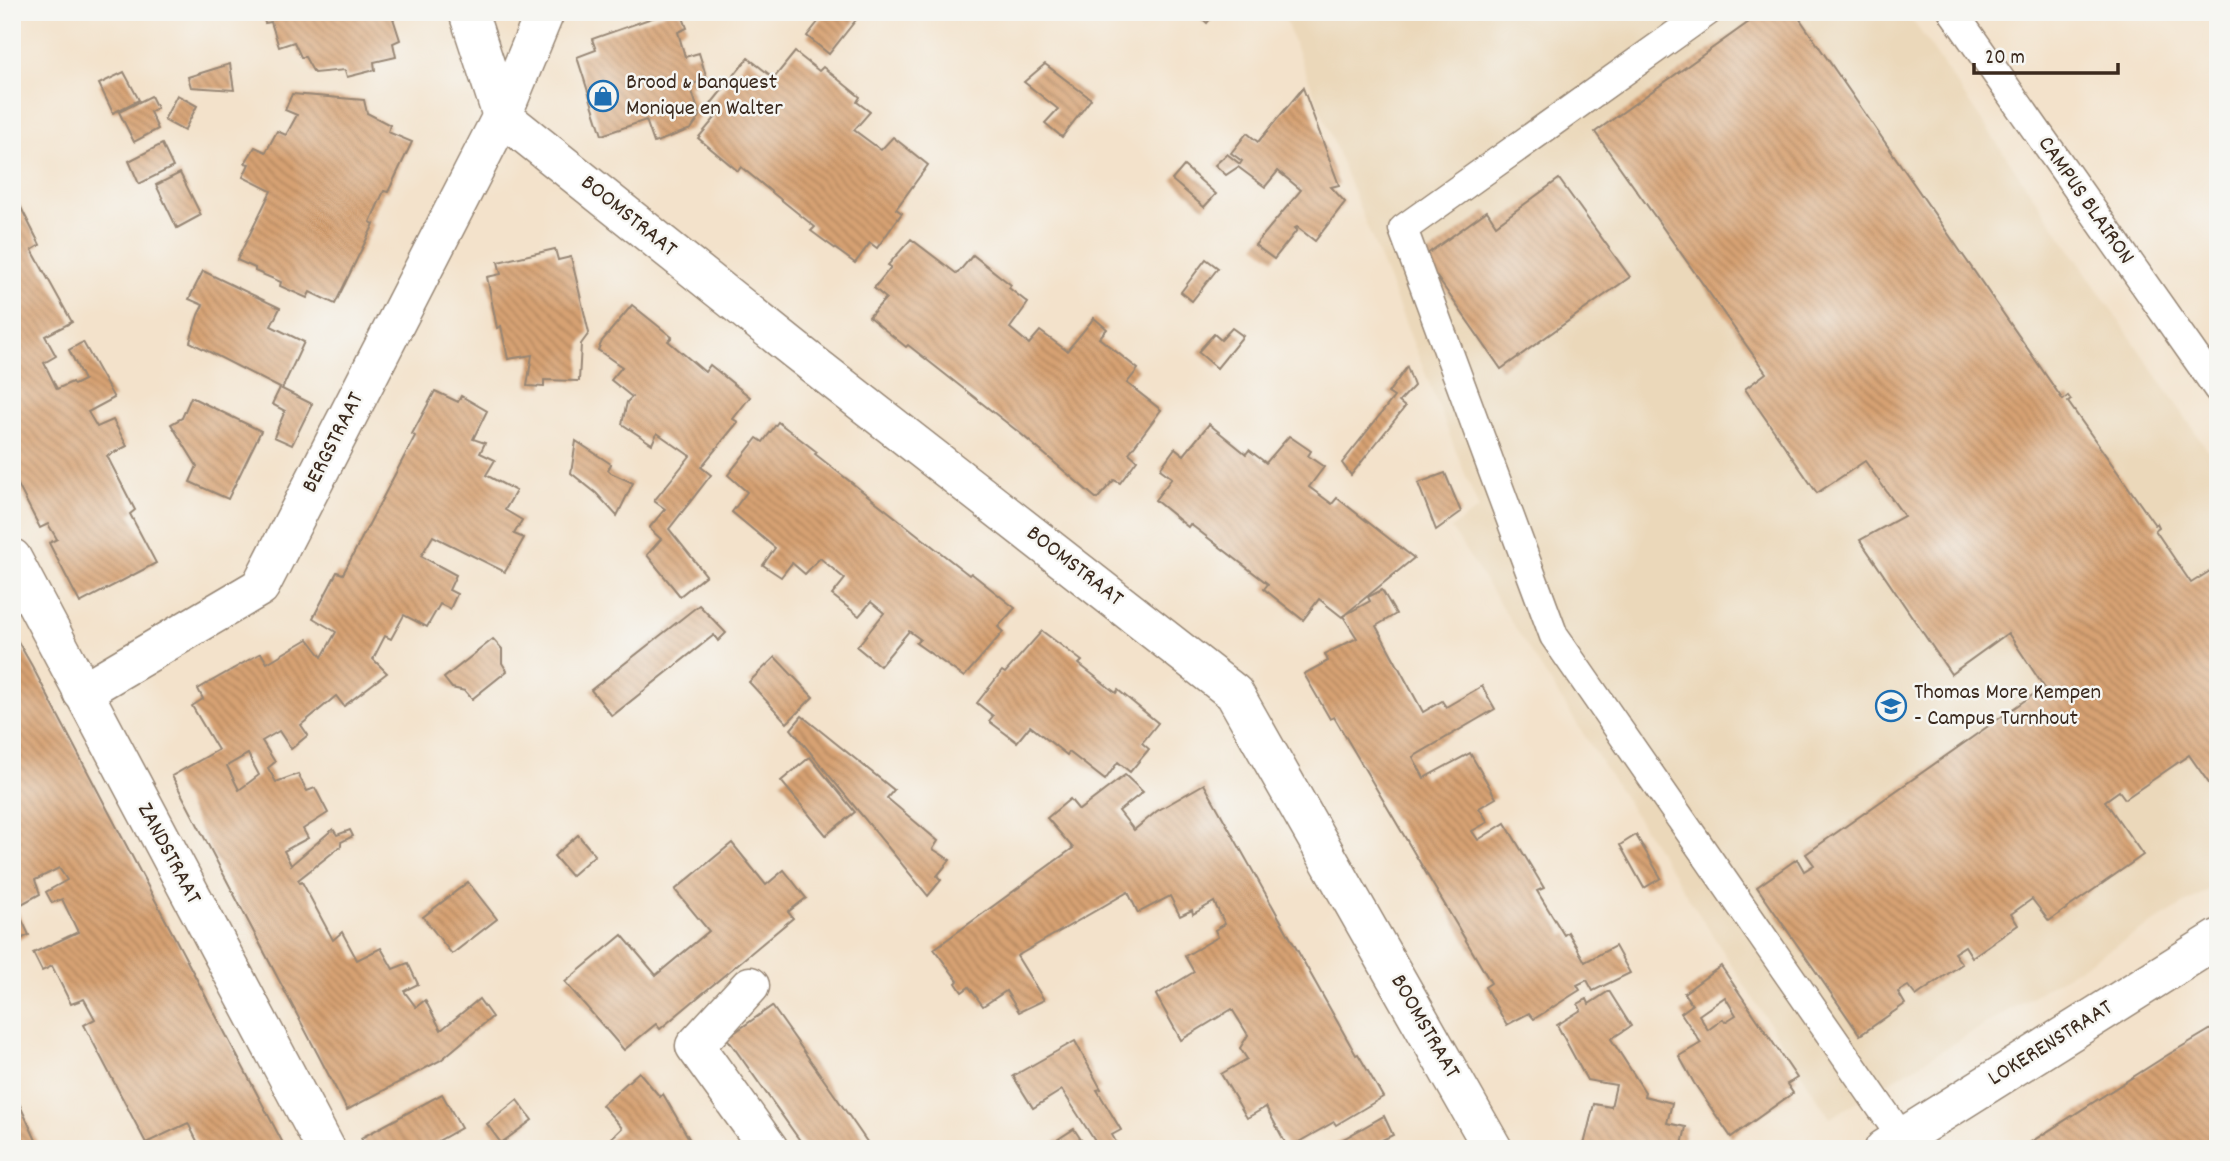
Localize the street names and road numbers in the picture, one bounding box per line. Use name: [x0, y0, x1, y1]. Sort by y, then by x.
street label: CAMPUS BLAIRON: [2028, 130, 2142, 272]
street label: BOOMSTRAAT: [573, 168, 683, 266]
street label: BERGSTRAAT: [295, 387, 373, 499]
street label: BOOMSTRAAT: [1018, 518, 1130, 616]
street label: ZANDSTRAAT: [127, 797, 209, 911]
street label: BOOMSTRAAT: [1381, 969, 1467, 1085]
street label: LOKERENSTRAAT: [1982, 993, 2120, 1095]

